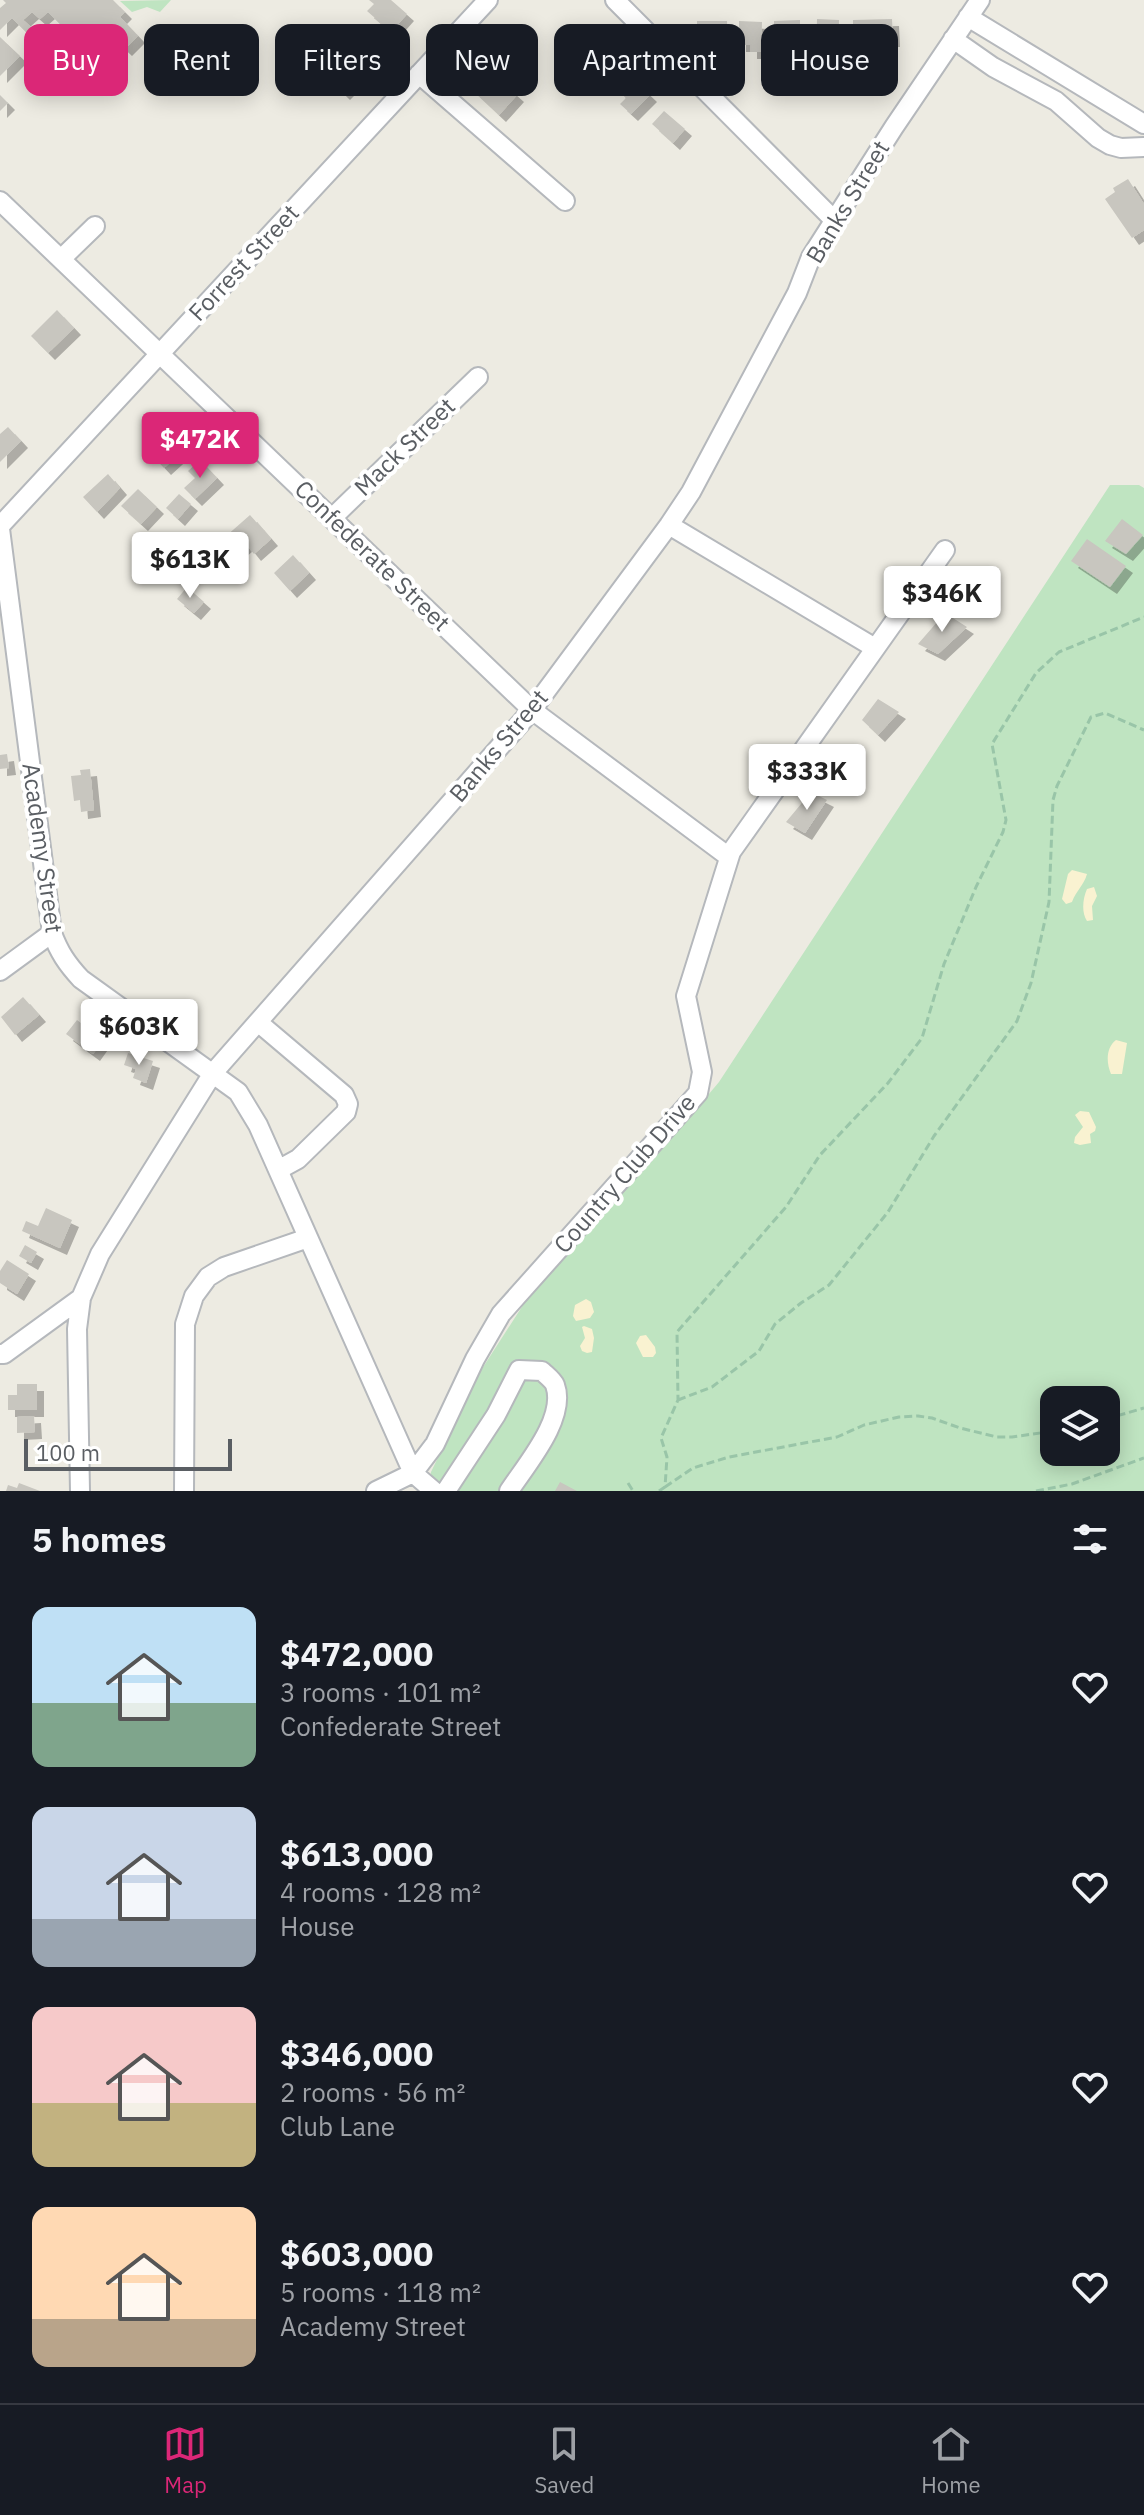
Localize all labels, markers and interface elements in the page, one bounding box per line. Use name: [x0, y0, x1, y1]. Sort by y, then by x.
chip: Buy: [24, 24, 128, 96]
chip: Rent: [144, 24, 259, 96]
chip: Filters: [275, 24, 410, 96]
chip: New: [426, 24, 538, 96]
chip: Apartment: [554, 24, 745, 96]
chip: House: [761, 24, 898, 96]
street label: Banks Street: [798, 134, 896, 269]
street label: Forrest Street: [181, 197, 306, 327]
street label: Mack Street: [347, 390, 462, 502]
pin: $472K: [144, 412, 256, 480]
text: $472K: [160, 421, 240, 455]
street label: Confederate Street: [288, 473, 457, 638]
pin: $613K: [134, 532, 246, 600]
text: $613K: [150, 541, 230, 575]
pin: $346K: [886, 566, 998, 634]
text: $346K: [902, 575, 982, 609]
street label: Banks Street: [442, 682, 555, 808]
pin: $333K: [751, 744, 863, 812]
text: $333K: [767, 753, 847, 787]
street label: Academy Street: [15, 761, 71, 935]
pin: $603K: [83, 999, 195, 1067]
text: $603K: [99, 1008, 179, 1042]
street label: Country Club Drive: [546, 1087, 702, 1260]
map controls: [1040, 1386, 1120, 1466]
button: layers: [1040, 1386, 1120, 1466]
scale bar: [24, 1435, 232, 1471]
text: 100 m: [36, 1438, 100, 1467]
text: 5 homes: [32, 1517, 167, 1561]
icon: filters: [1068, 1517, 1112, 1561]
text: $472,000: [280, 1631, 433, 1675]
icon: home: [96, 1639, 192, 1735]
icon: heart: [1068, 1665, 1112, 1709]
text: 3 rooms · 101 m²: [280, 1675, 481, 1709]
text: Confederate Street: [280, 1709, 502, 1743]
text: $613,000: [280, 1831, 433, 1875]
icon: home: [96, 1839, 192, 1935]
icon: heart: [1068, 1865, 1112, 1909]
text: 4 rooms · 128 m²: [280, 1875, 481, 1909]
text: House: [280, 1909, 355, 1943]
text: $346,000: [280, 2031, 433, 2075]
icon: home: [96, 2039, 192, 2135]
icon: heart: [1068, 2065, 1112, 2109]
text: 2 rooms · 56 m²: [280, 2075, 465, 2109]
text: Club Lane: [280, 2109, 395, 2143]
text: $603,000: [280, 2231, 433, 2275]
icon: home: [96, 2239, 192, 2335]
icon: heart: [1068, 2265, 1112, 2309]
text: 5 rooms · 118 m²: [280, 2275, 481, 2309]
text: Academy Street: [280, 2309, 466, 2343]
tab: Map: [163, 2422, 207, 2499]
tab: Saved: [534, 2422, 594, 2499]
tab: Home: [921, 2422, 980, 2499]

